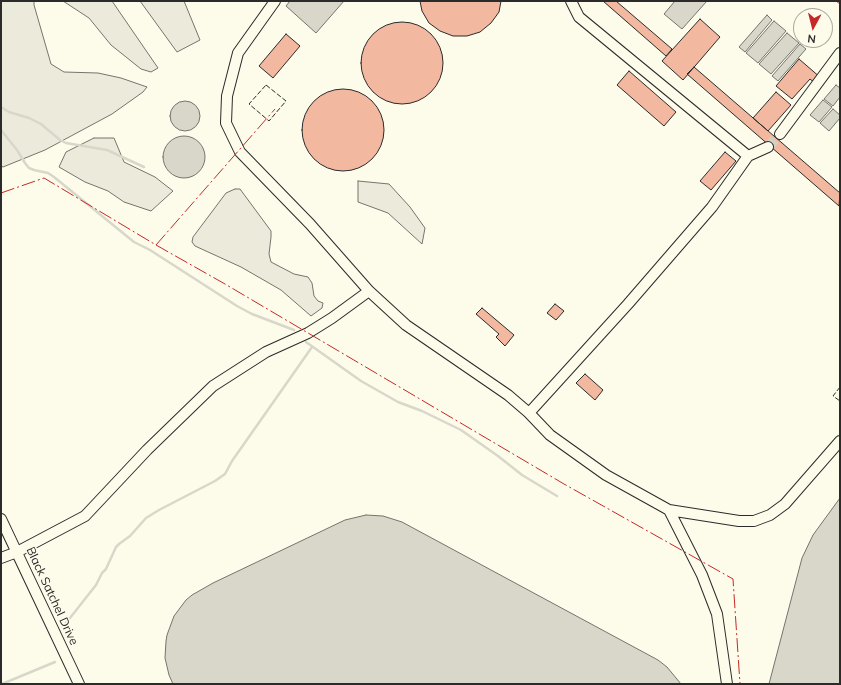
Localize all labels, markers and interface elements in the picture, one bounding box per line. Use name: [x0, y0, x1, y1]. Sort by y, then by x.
north arrow: [793, 8, 833, 48]
text: N: [807, 31, 817, 46]
street label: Black Satchel Drive: [23, 545, 81, 647]

